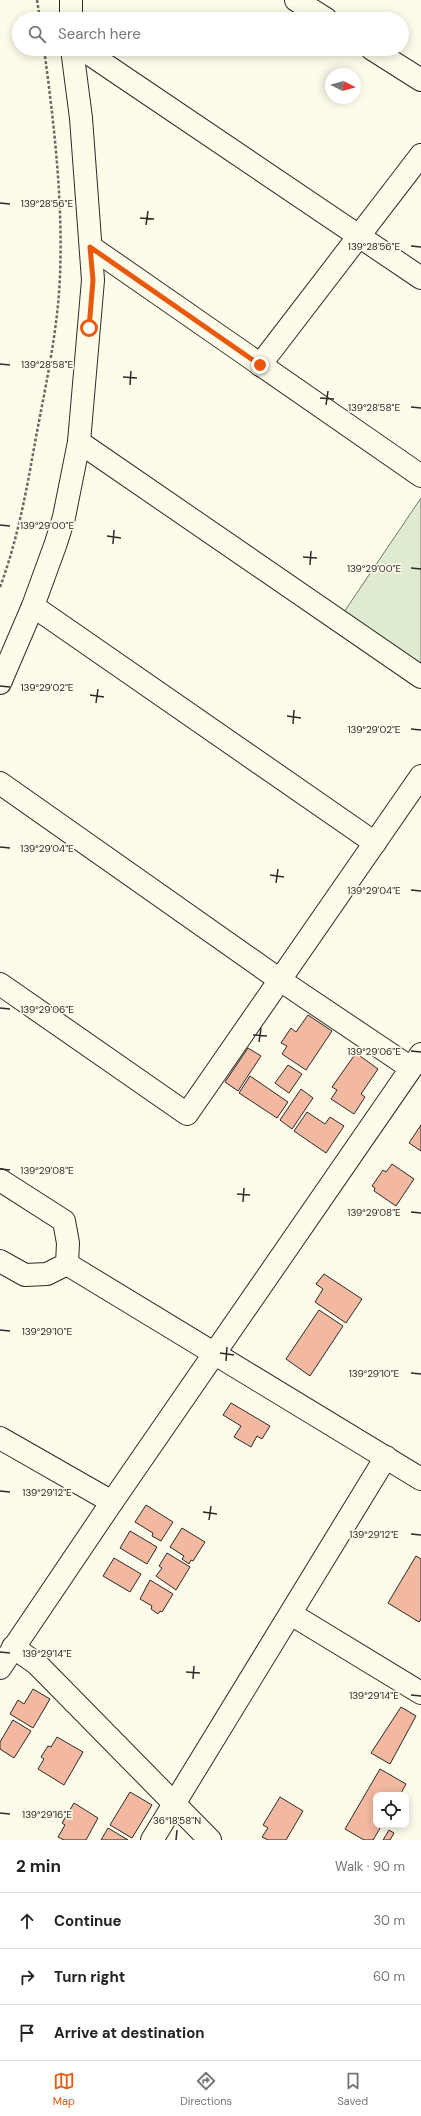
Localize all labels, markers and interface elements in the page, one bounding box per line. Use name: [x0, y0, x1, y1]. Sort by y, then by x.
search box: [12, 12, 409, 56]
icon: search: [26, 23, 48, 45]
text: Search here: [58, 24, 141, 44]
north arrow: [325, 68, 361, 104]
text: 139°28'56"E: [21, 197, 74, 210]
text: 139°28'56"E: [348, 240, 401, 253]
route start: [80, 319, 98, 337]
route end: [251, 356, 269, 374]
text: 139°28'58"E: [21, 358, 73, 371]
text: 139°28'58"E: [348, 401, 400, 414]
text: 139°29'00"E: [20, 519, 74, 532]
text: 139°29'00"E: [347, 562, 401, 575]
text: 139°29'02"E: [20, 681, 74, 694]
text: 139°29'02"E: [347, 723, 401, 736]
text: 139°29'04"E: [20, 842, 74, 855]
text: 139°29'04"E: [347, 884, 401, 897]
text: 139°29'06"E: [20, 1003, 74, 1016]
text: 139°29'06"E: [347, 1045, 401, 1058]
text: 139°29'08"E: [20, 1164, 74, 1177]
text: 139°29'08"E: [347, 1206, 401, 1219]
text: 139°29'10"E: [22, 1325, 73, 1338]
text: 139°29'10"E: [349, 1367, 400, 1380]
text: 139°29'12"E: [22, 1486, 72, 1499]
text: 139°29'12"E: [349, 1528, 399, 1541]
text: 139°29'14"E: [22, 1647, 72, 1660]
text: 139°29'14"E: [349, 1689, 399, 1702]
map controls: [373, 1792, 409, 1828]
button: locate: [373, 1792, 409, 1828]
text: 139°29'16"E: [22, 1808, 72, 1821]
text: 36°18'58"N: [153, 1814, 201, 1827]
text: 2 min: [16, 1855, 61, 1877]
text: Walk · 90 m: [335, 1858, 405, 1875]
icon: ahead: [16, 1910, 38, 1932]
text: Continue: [54, 1911, 122, 1931]
text: 30 m: [373, 1912, 405, 1929]
icon: right: [16, 1966, 38, 1988]
text: Turn right: [54, 1967, 125, 1987]
text: 60 m: [373, 1968, 405, 1985]
icon: arrive: [16, 2022, 38, 2044]
text: Arrive at destination: [54, 2023, 205, 2043]
tab: Map: [53, 2070, 75, 2108]
tab: Directions: [180, 2070, 232, 2108]
tab: Saved: [337, 2070, 368, 2108]

